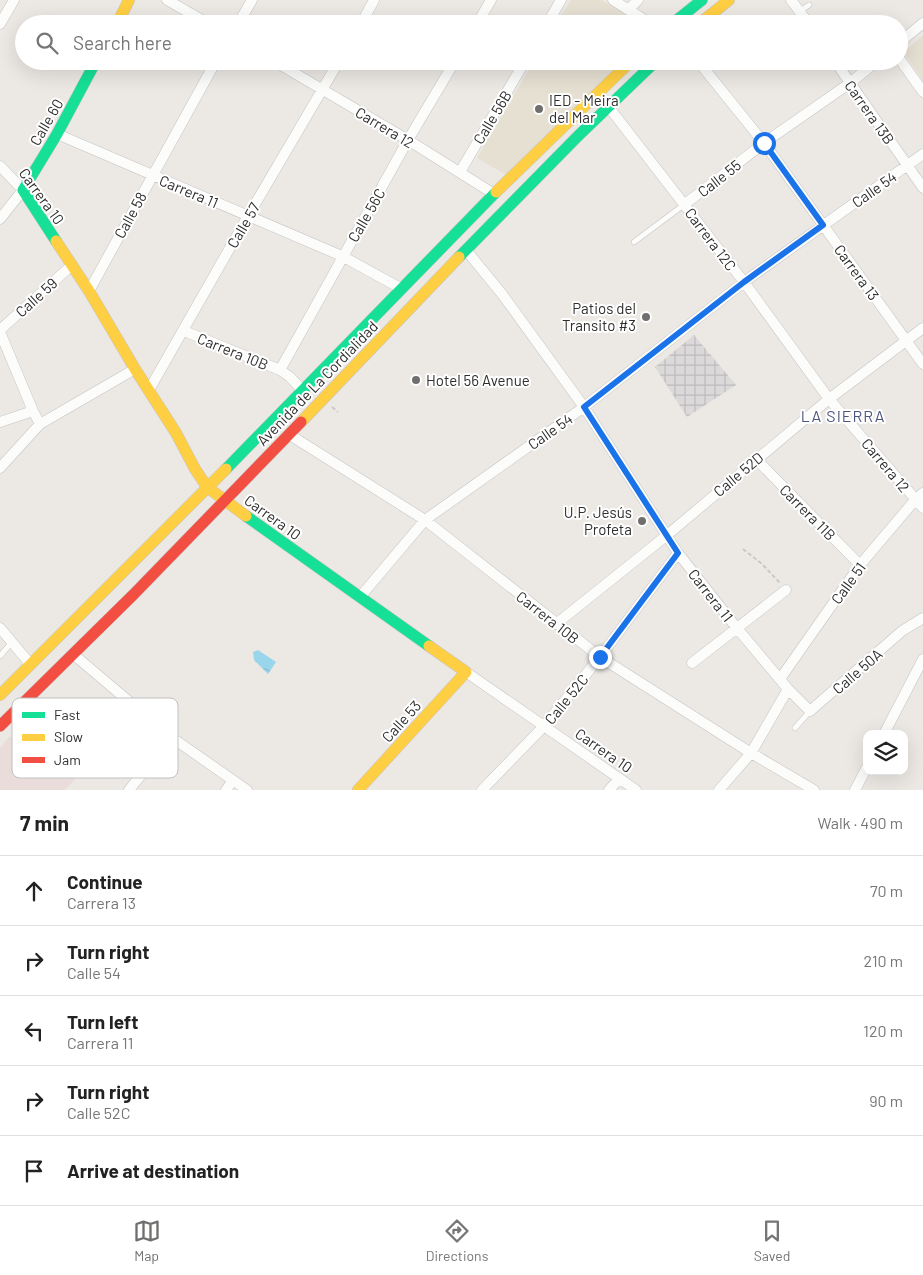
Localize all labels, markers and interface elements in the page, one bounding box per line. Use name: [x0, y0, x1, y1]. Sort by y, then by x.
search box: [15, 15, 908, 70]
icon: search: [33, 29, 61, 57]
text: Search here: [73, 31, 172, 54]
street label: Carrera 13B: [841, 77, 899, 147]
street label: Calle 56B: [469, 87, 515, 147]
place label: IED - Meira del Mar: [549, 91, 619, 126]
street label: Calle 60: [26, 96, 66, 148]
street label: Carrera 12: [353, 103, 417, 151]
marker: IED - Meira del Mar: [533, 103, 545, 115]
route start: [753, 132, 776, 155]
street label: Calle 55: [694, 156, 744, 200]
street label: Carrera 10: [16, 164, 68, 228]
street label: Calle 54: [848, 167, 900, 211]
street label: Carrera 11: [157, 171, 221, 211]
street label: Calle 56C: [343, 185, 389, 245]
street label: Calle 58: [110, 189, 150, 241]
street label: Calle 57: [223, 199, 263, 251]
street label: Carrera 12C: [682, 204, 740, 274]
street label: Carrera 13: [831, 241, 883, 303]
street label: Calle 59: [11, 274, 61, 320]
place label: Patios del Transito #3: [562, 299, 636, 334]
marker: Patios del Transito #3: [640, 311, 652, 323]
street label: Avenida de La Cordialidad: [253, 317, 381, 449]
street label: Carrera 10B: [195, 329, 271, 373]
place label: Hotel 56 Avenue: [426, 371, 530, 389]
marker: Hotel 56 Avenue: [410, 374, 422, 386]
district label: LA SIERRA: [801, 406, 885, 425]
street label: Calle 54: [524, 409, 576, 453]
street label: Carrera 12: [858, 434, 914, 496]
street label: Calle 52D: [709, 448, 767, 500]
street label: Carrera 11B: [776, 480, 840, 544]
street label: Carrera 10: [241, 491, 305, 543]
place label: U.P. Jesús Profeta: [564, 503, 632, 538]
marker: U.P. Jesús Profeta: [636, 515, 648, 527]
street label: Calle 51: [827, 559, 869, 607]
street label: Carrera 11: [685, 565, 737, 625]
street label: Carrera 10B: [513, 587, 583, 647]
street label: Calle 50A: [829, 645, 885, 697]
route end: [589, 646, 612, 669]
street label: Calle 52C: [540, 670, 592, 728]
street label: Calle 53: [378, 696, 424, 746]
legend: [12, 698, 178, 778]
text: Fast: [54, 706, 80, 723]
street label: Carrera 10: [572, 724, 636, 776]
text: Slow: [54, 728, 83, 745]
map controls: [863, 730, 908, 775]
button: layers: [863, 730, 908, 775]
text: Jam: [54, 751, 81, 768]
text: 7 min: [20, 810, 69, 835]
text: Walk · 490 m: [817, 813, 903, 832]
text: Continue: [67, 870, 143, 893]
icon: ahead: [20, 877, 48, 905]
text: 70 m: [870, 881, 903, 900]
text: Carrera 13: [67, 893, 136, 912]
text: Turn right: [67, 940, 149, 963]
icon: right: [20, 947, 48, 975]
text: 210 m: [864, 951, 903, 970]
text: Calle 54: [67, 963, 121, 982]
text: Turn left: [67, 1010, 138, 1033]
icon: left: [20, 1017, 48, 1045]
text: 120 m: [863, 1021, 903, 1040]
text: Carrera 11: [67, 1033, 133, 1052]
text: Turn right: [67, 1080, 149, 1103]
icon: right: [20, 1087, 48, 1115]
text: 90 m: [869, 1091, 903, 1110]
text: Calle 52C: [67, 1103, 130, 1122]
icon: arrive: [20, 1157, 48, 1185]
text: Arrive at destination: [67, 1159, 239, 1182]
tab: Map: [133, 1217, 161, 1264]
tab: Directions: [426, 1217, 488, 1264]
tab: Saved: [754, 1217, 790, 1264]

